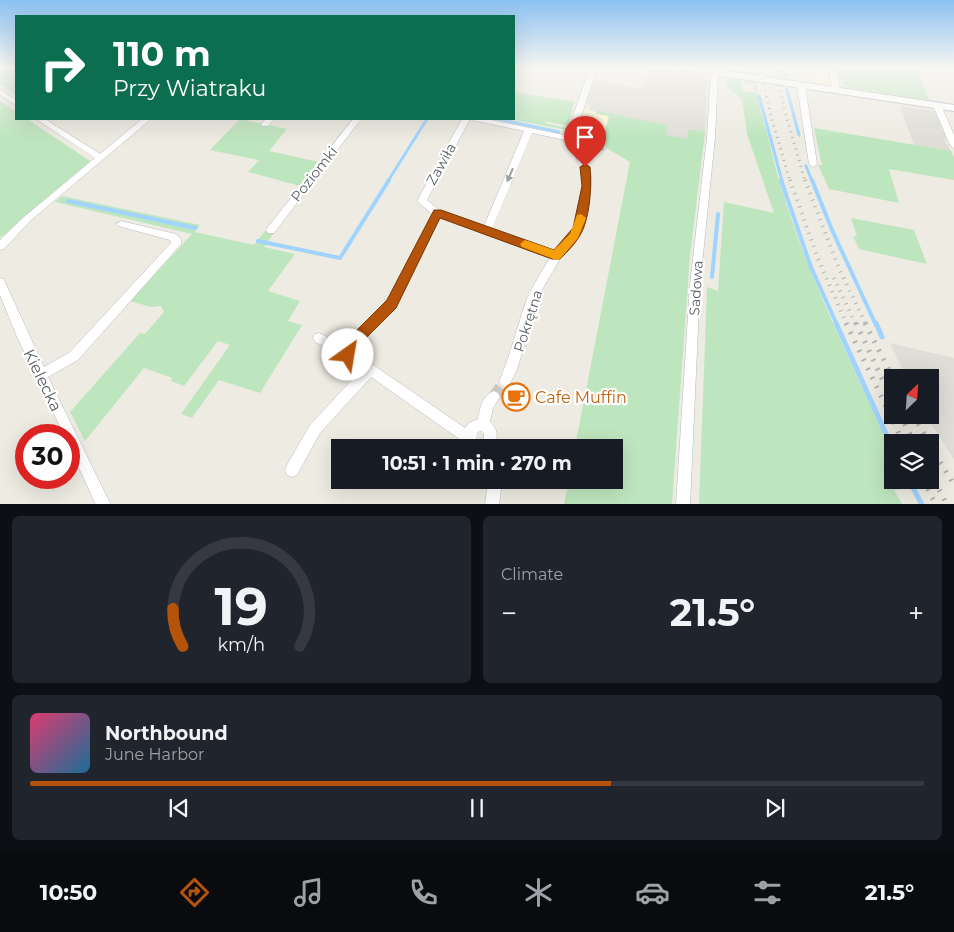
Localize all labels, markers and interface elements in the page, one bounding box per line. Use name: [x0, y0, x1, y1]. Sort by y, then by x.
text: 110 m: [113, 32, 211, 75]
icon: right: [30, 35, 95, 100]
text: Przy Wiatraku: [113, 75, 266, 102]
pin: [564, 116, 606, 167]
icon: arrive: [571, 123, 599, 151]
street label: Zawiła: [422, 140, 460, 188]
street label: Poziomki: [287, 143, 341, 205]
one-way arrow: [506, 168, 514, 182]
street label: Sadowa: [685, 260, 707, 316]
street label: Pokrętna: [510, 288, 546, 354]
position arrow: [321, 328, 373, 380]
street label: Kielecka: [19, 346, 66, 415]
north arrow: [884, 369, 939, 424]
map controls: [884, 369, 939, 489]
cafe icon: Cafe Muffin: [501, 382, 531, 412]
place label: Cafe Muffin: [535, 388, 627, 407]
speed limit sign: 30: [15, 424, 80, 489]
button: layers: [884, 434, 939, 489]
text: 10:51 · 1 min · 270 m: [382, 452, 572, 475]
text: Climate: [501, 565, 563, 584]
text: 19: [215, 575, 268, 638]
text: 21.5°: [670, 589, 755, 636]
text: −: [501, 596, 517, 630]
text: +: [908, 596, 924, 630]
text: km/h: [218, 634, 265, 655]
text: Northbound: [105, 722, 228, 745]
text: June Harbor: [105, 745, 204, 764]
icon: previous: [165, 794, 193, 822]
icon: pause: [463, 794, 491, 822]
icon: next: [761, 794, 789, 822]
icon: directions: [177, 875, 212, 910]
icon: music: [291, 875, 326, 910]
icon: phone: [406, 875, 441, 910]
icon: climate: [521, 875, 556, 910]
icon: car: [635, 875, 670, 910]
icon: filters: [750, 875, 785, 910]
text: 10:50: [40, 879, 97, 906]
text: 21.5°: [865, 879, 914, 906]

